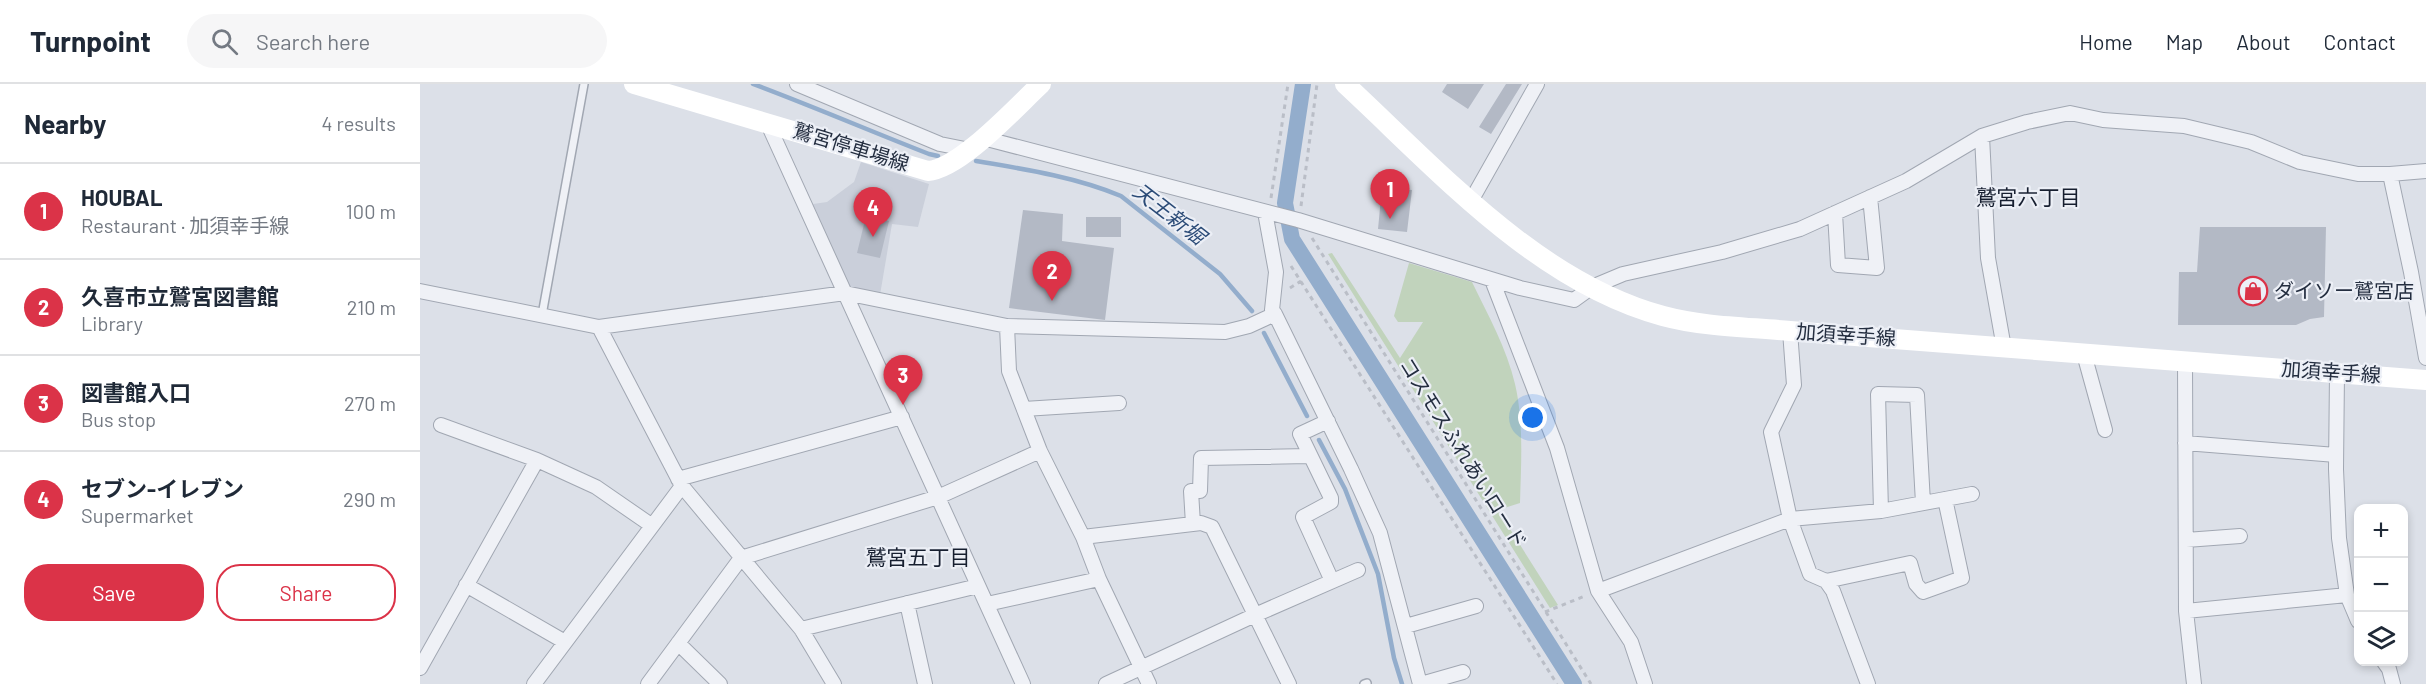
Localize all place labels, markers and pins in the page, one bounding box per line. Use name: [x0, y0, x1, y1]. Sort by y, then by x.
pin: 1: [1370, 170, 1410, 219]
pin: 4: [854, 188, 892, 237]
pin: 2: [1032, 252, 1072, 301]
shop icon: ダイソー鷲宮店: [2237, 275, 2269, 307]
place label: ダイソー鷲宮店: [2274, 278, 2414, 302]
pin: 3: [884, 356, 922, 405]

